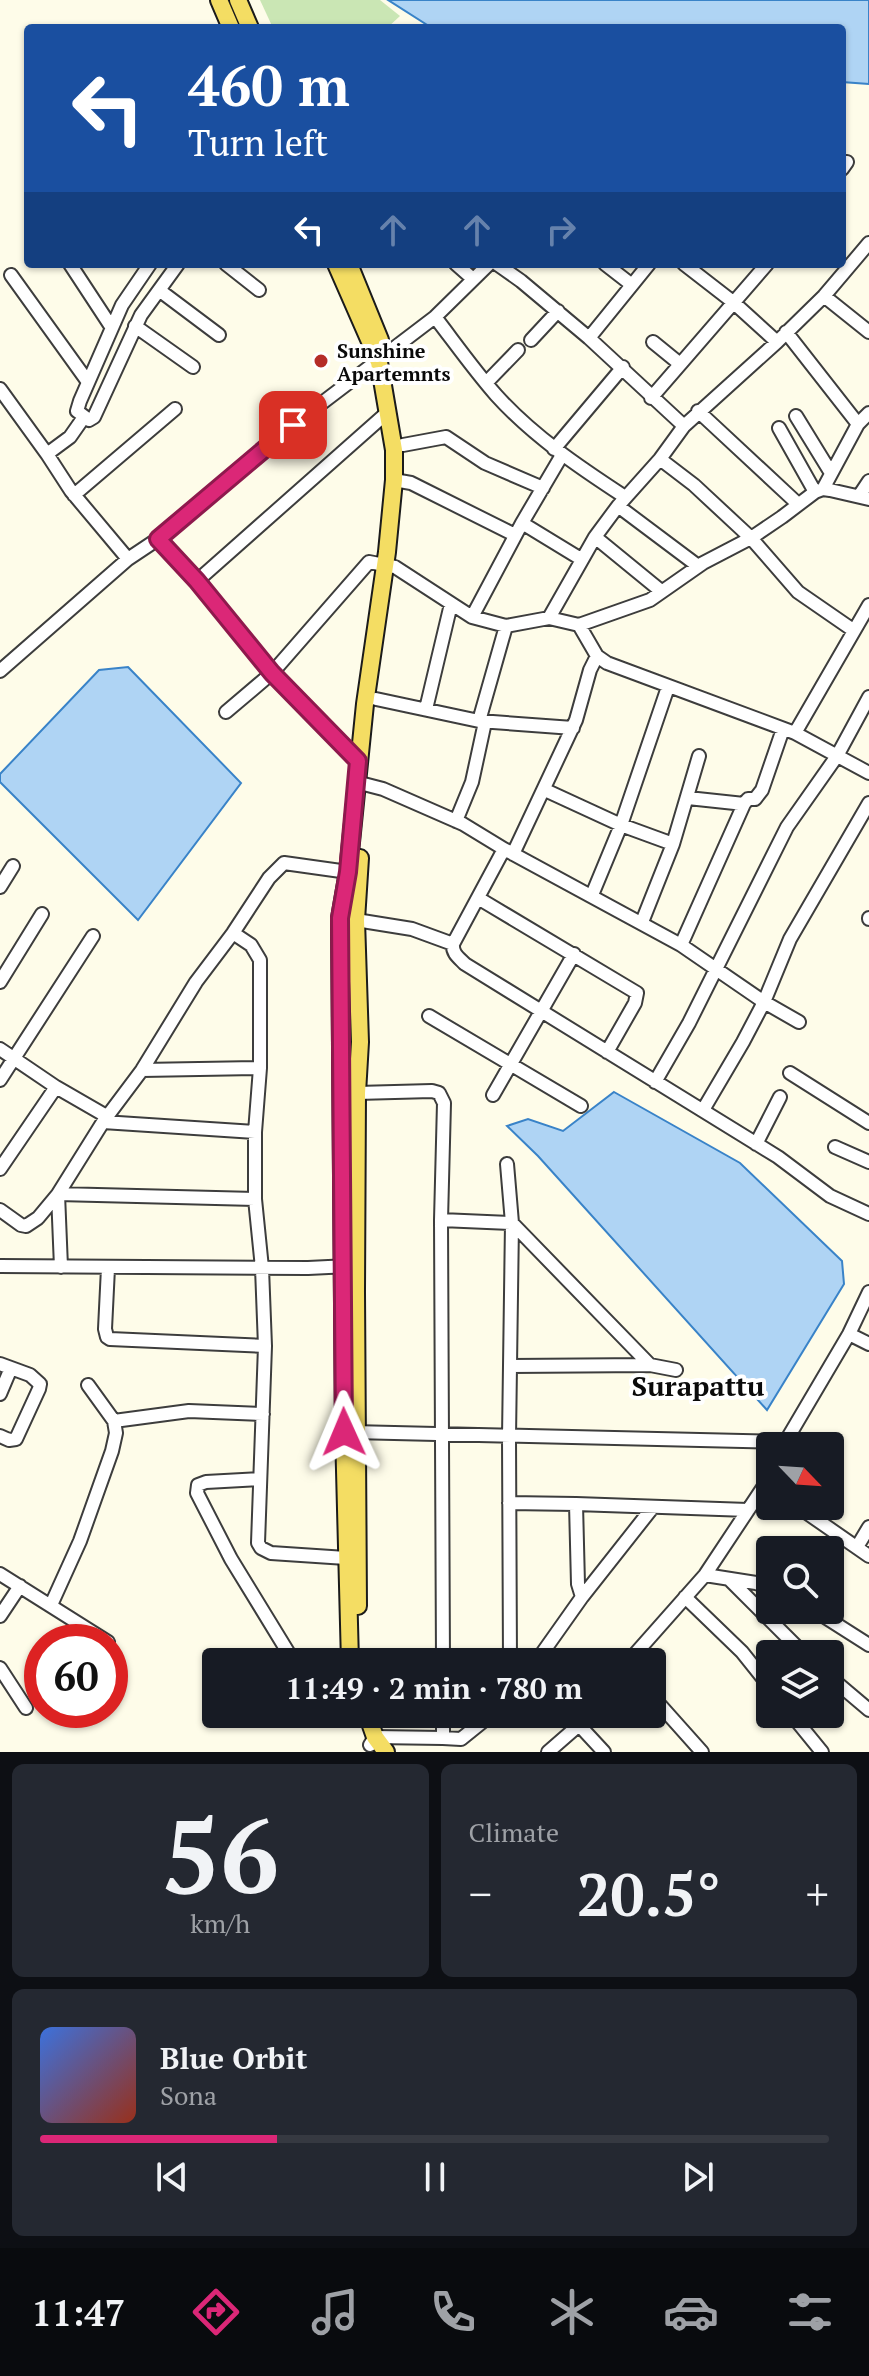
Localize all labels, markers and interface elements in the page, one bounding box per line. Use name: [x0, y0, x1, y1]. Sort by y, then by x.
text: 460 m: [188, 48, 350, 122]
icon: left: [56, 56, 160, 160]
text: Turn left: [188, 119, 328, 166]
icon: left: [287, 208, 331, 252]
icon: ahead: [371, 208, 415, 252]
icon: ahead: [455, 208, 499, 252]
icon: right: [539, 208, 583, 252]
place label: Sunshine Apartemnts: [337, 337, 451, 387]
marker: Sunshine Apartemnts: [312, 352, 330, 370]
pin: [259, 391, 327, 459]
icon: arrive: [271, 403, 315, 447]
district label: Surapattu: [632, 1367, 764, 1404]
position arrow: [302, 1390, 386, 1474]
north arrow: [756, 1432, 844, 1520]
map controls: [756, 1432, 844, 1728]
button: search: [756, 1536, 844, 1624]
speed limit sign: 60: [24, 1624, 128, 1728]
button: layers: [756, 1640, 844, 1728]
text: 11:49 · 2 min · 780 m: [286, 1668, 582, 1708]
text: 56: [161, 1785, 279, 1923]
text: Climate: [469, 1815, 559, 1849]
text: 20.5°: [577, 1854, 721, 1933]
text: −: [469, 1864, 492, 1923]
text: +: [806, 1864, 829, 1923]
text: km/h: [190, 1906, 250, 1940]
text: Blue Orbit: [160, 2038, 307, 2078]
text: Sona: [160, 2078, 217, 2112]
icon: previous: [150, 2155, 194, 2199]
icon: pause: [413, 2155, 457, 2199]
icon: next: [676, 2155, 720, 2199]
icon: directions: [188, 2284, 244, 2340]
icon: music: [307, 2284, 363, 2340]
icon: phone: [425, 2284, 481, 2340]
icon: climate: [544, 2284, 600, 2340]
icon: car: [663, 2284, 719, 2340]
icon: filters: [782, 2284, 838, 2340]
text: 11:47: [31, 2289, 125, 2336]

